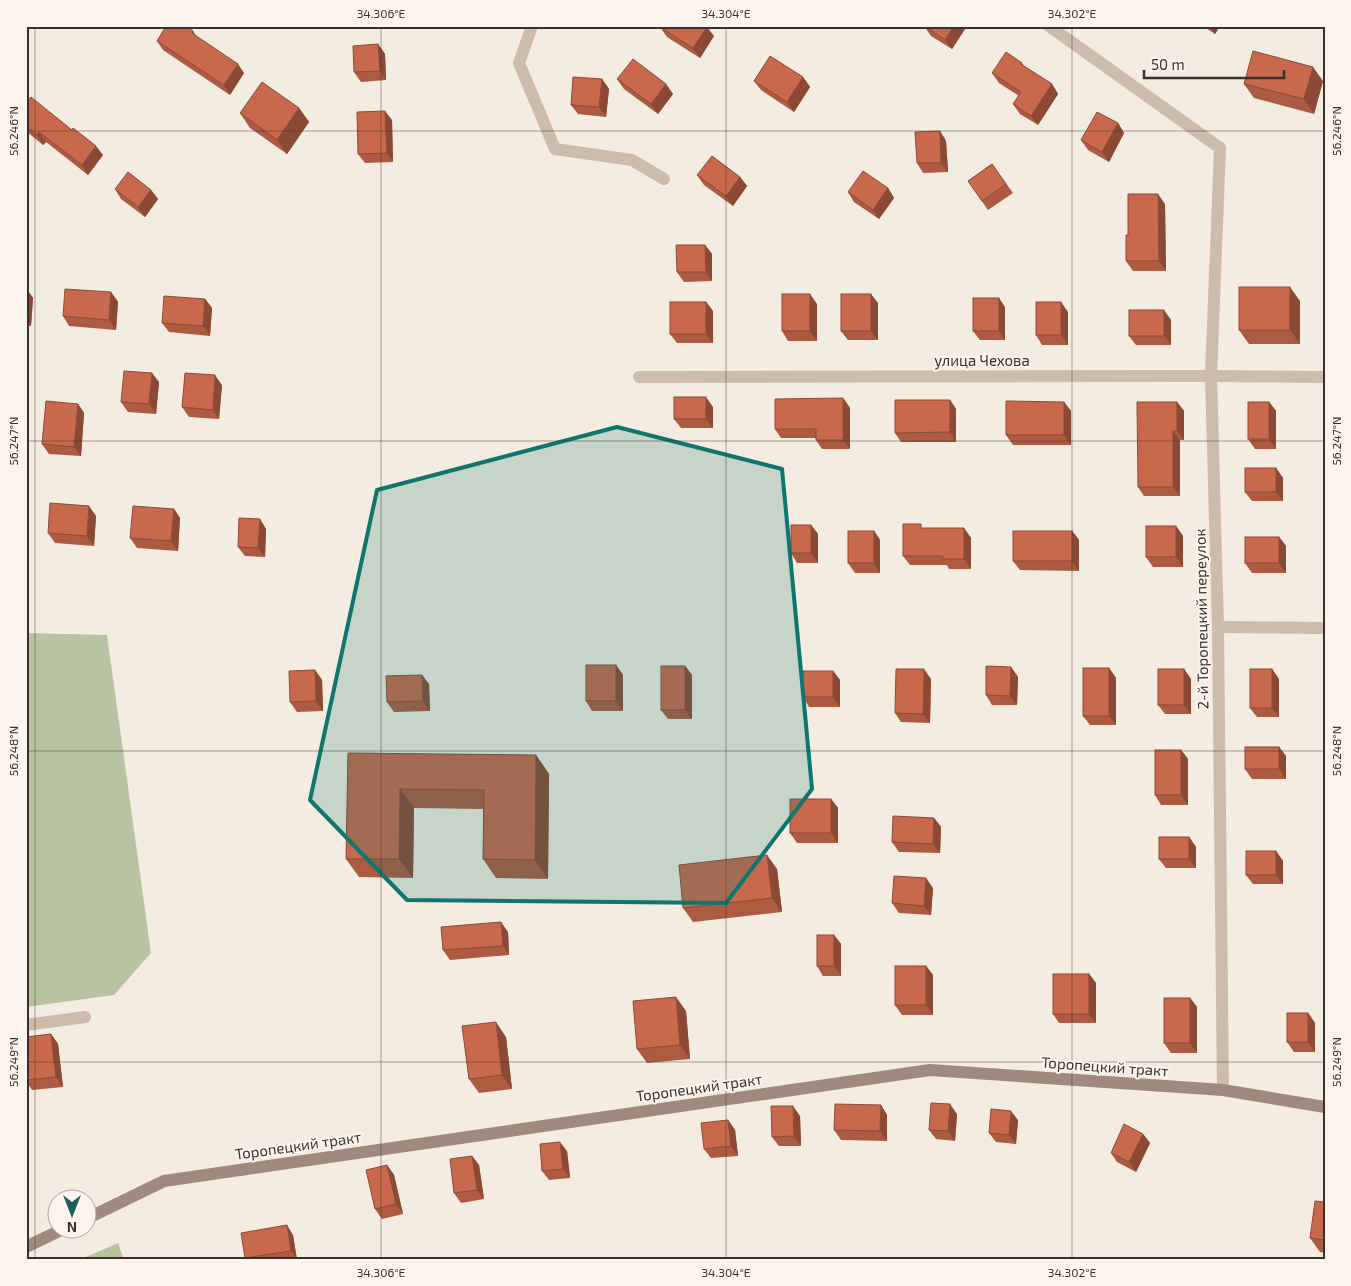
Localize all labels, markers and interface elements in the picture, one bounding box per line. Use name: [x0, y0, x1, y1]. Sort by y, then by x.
text: 34.306°E: [357, 6, 406, 20]
text: 34.304°E: [701, 6, 751, 20]
text: 34.302°E: [1048, 6, 1097, 20]
scale bar: [1144, 48, 1284, 80]
text: 50 m: [1151, 55, 1185, 73]
text: 56.246°N: [6, 106, 20, 156]
text: 56.246°N: [1329, 106, 1343, 156]
street label: улица Чехова: [934, 351, 1030, 370]
text: 56.247°N: [6, 416, 20, 466]
text: 56.247°N: [1329, 416, 1343, 466]
street label: 2-й Торопецкий переулок: [1190, 528, 1213, 710]
text: 56.248°N: [6, 726, 20, 776]
text: 56.248°N: [1329, 726, 1343, 776]
text: 56.249°N: [6, 1037, 20, 1087]
text: 56.249°N: [1329, 1037, 1343, 1087]
street label: Торопецкий тракт: [1041, 1053, 1169, 1079]
street label: Торопецкий тракт: [635, 1069, 763, 1105]
street label: Торопецкий тракт: [234, 1127, 362, 1163]
north arrow: [48, 1188, 98, 1238]
text: N: [67, 1219, 77, 1236]
text: 34.306°E: [357, 1265, 406, 1279]
text: 34.304°E: [701, 1265, 751, 1279]
text: 34.302°E: [1048, 1265, 1097, 1279]

